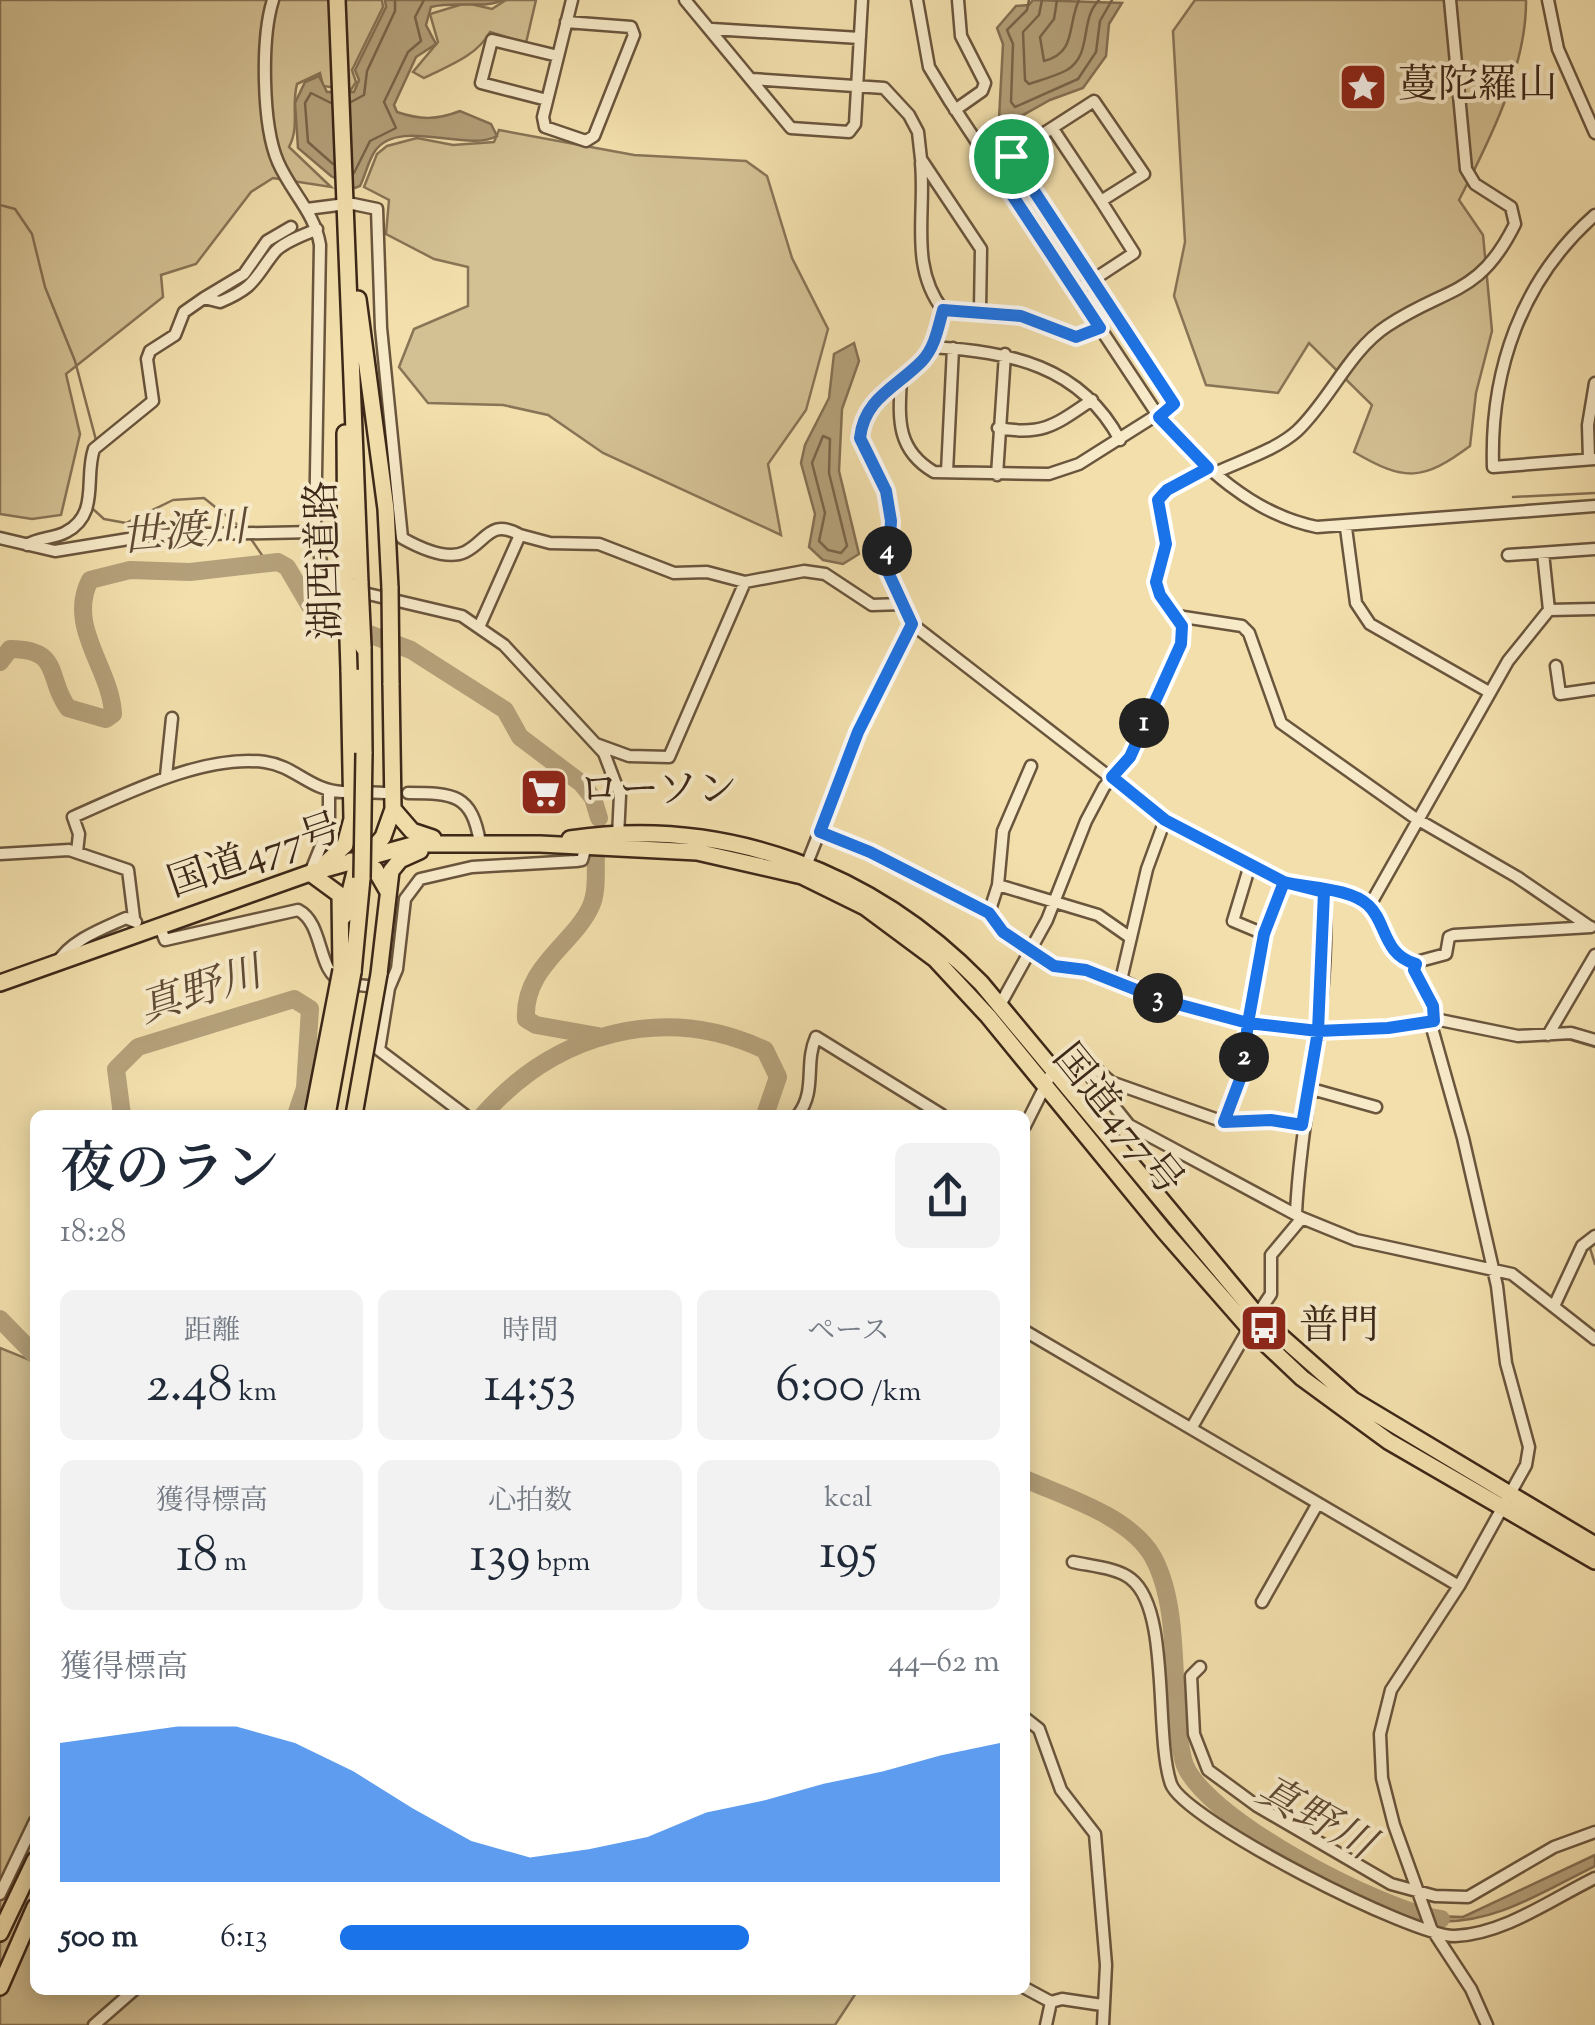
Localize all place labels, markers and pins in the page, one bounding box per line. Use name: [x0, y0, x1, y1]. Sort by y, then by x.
place label: 蔓陀羅山: [1398, 59, 1558, 116]
place icon: 蔓陀羅山: [1337, 61, 1389, 113]
pin: [969, 114, 1054, 199]
pin: 4: [862, 526, 912, 576]
pin: 1: [1119, 698, 1169, 748]
place label: ローソン: [579, 764, 737, 821]
supermarket icon: ローソン: [518, 766, 570, 818]
pin: 3: [1133, 973, 1183, 1023]
pin: 2: [1219, 1032, 1269, 1082]
place label: 普門: [1299, 1300, 1379, 1357]
bus stop icon: 普門: [1238, 1302, 1290, 1354]

